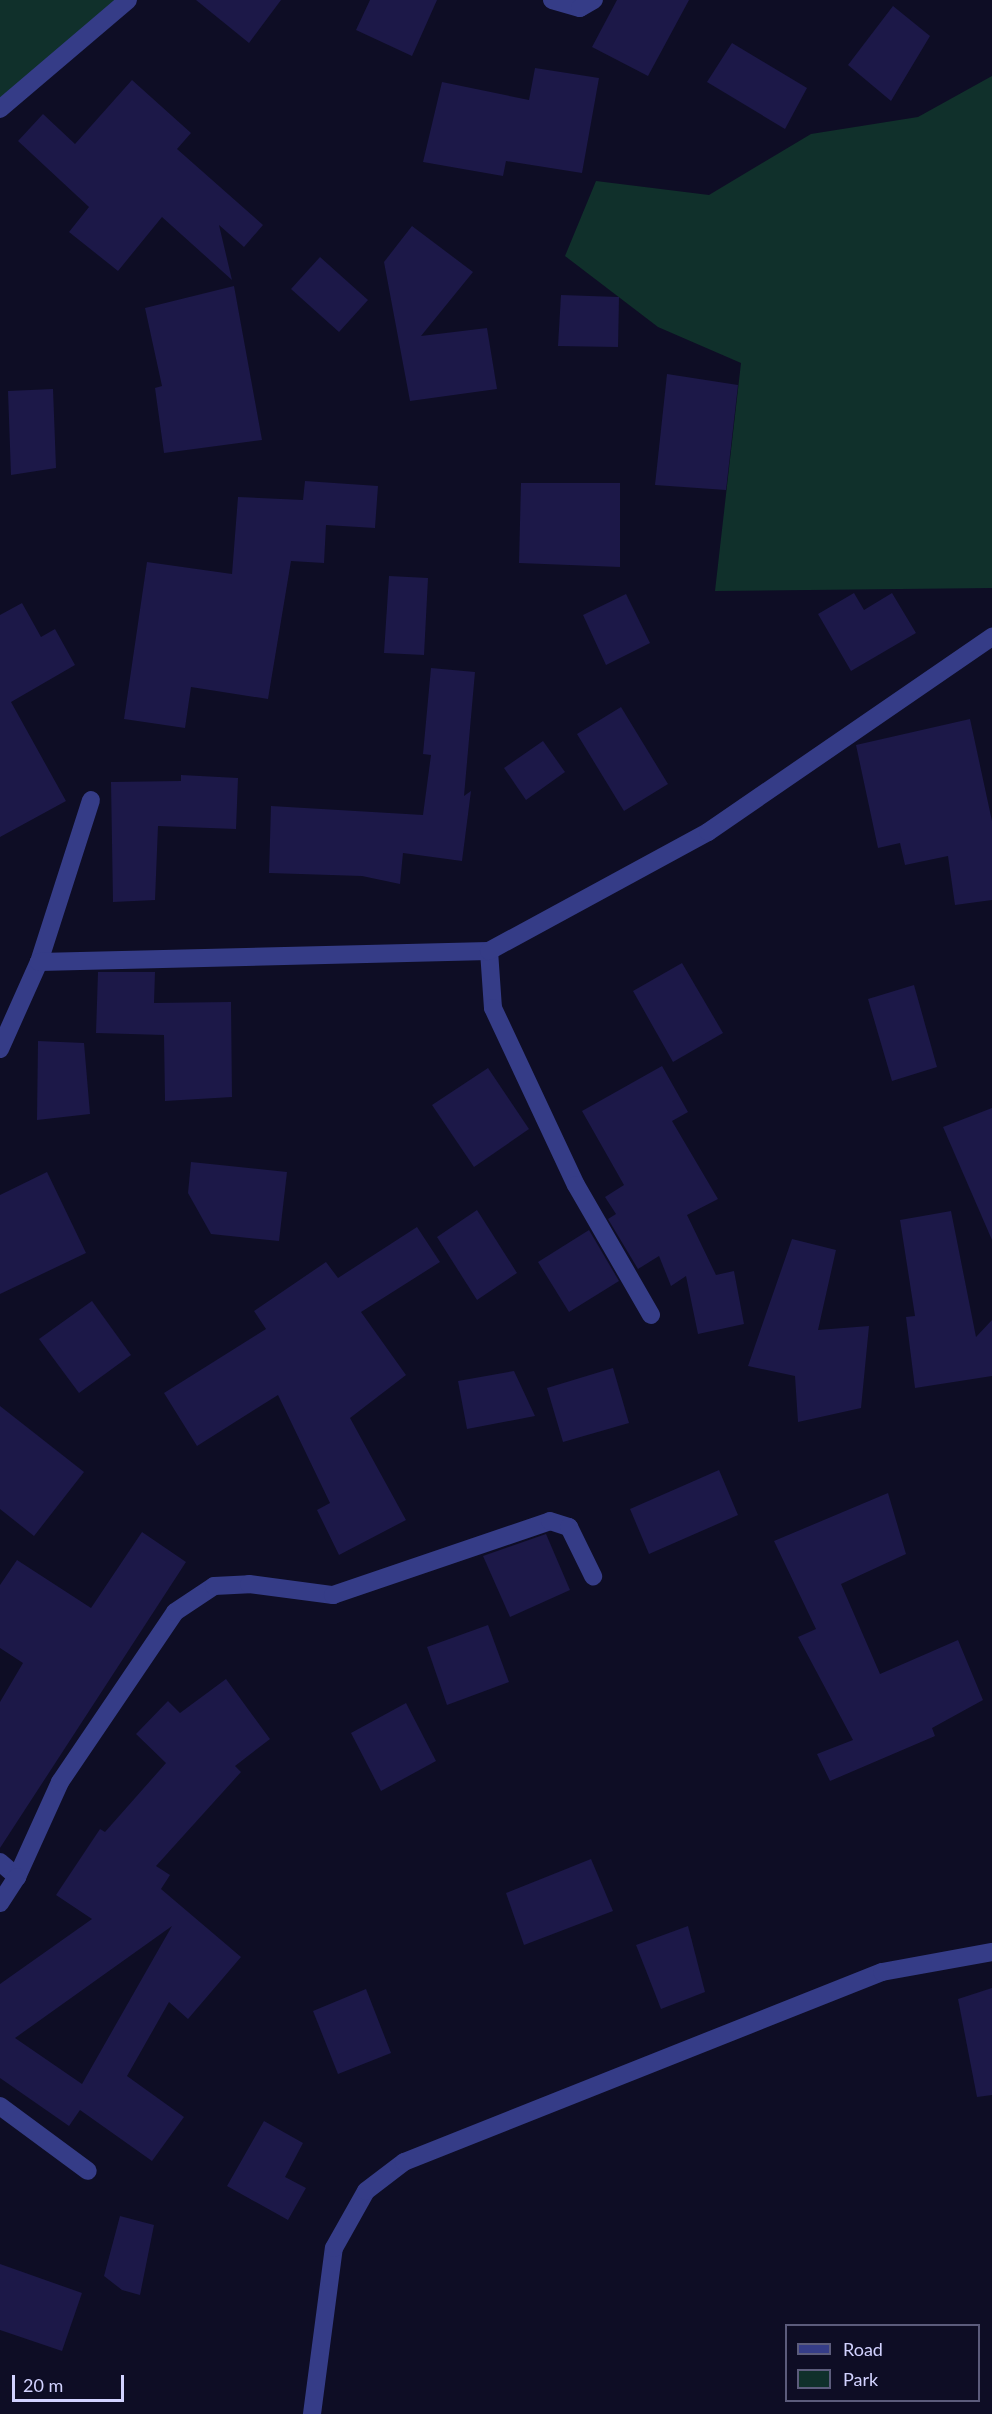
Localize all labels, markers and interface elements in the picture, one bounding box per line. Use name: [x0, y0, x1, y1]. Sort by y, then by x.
legend: [785, 2324, 980, 2402]
text: Road: [843, 2338, 883, 2360]
scale bar: [15, 2363, 128, 2401]
text: Park: [843, 2368, 878, 2390]
text: 20 m: [23, 2374, 63, 2396]

